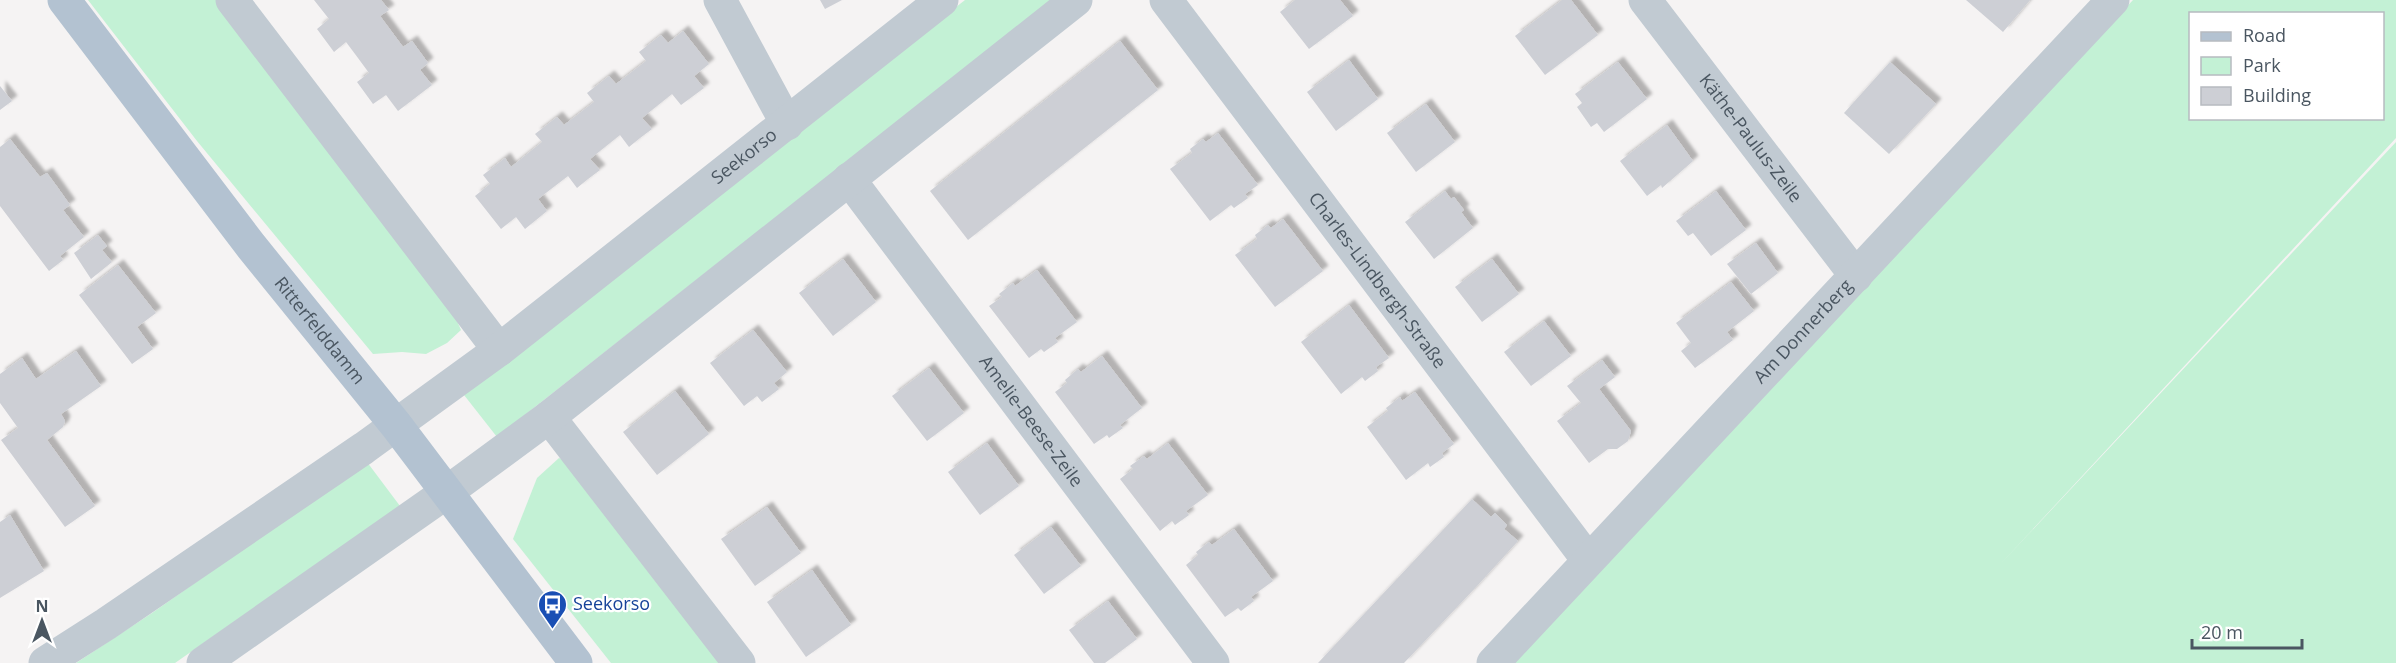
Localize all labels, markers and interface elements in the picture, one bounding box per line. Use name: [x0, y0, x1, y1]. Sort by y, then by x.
legend: [2189, 12, 2384, 120]
text: Road: [2243, 23, 2286, 47]
text: Park: [2243, 53, 2281, 77]
street label: Käthe-Paulus-Zeile: [1695, 68, 1808, 207]
text: Building: [2243, 83, 2311, 107]
street label: Seekorso: [706, 122, 781, 189]
street label: Charles-Lindbergh-Straße: [1304, 187, 1452, 373]
street label: Ritterfelddamm: [269, 271, 371, 389]
street label: Am Donnerberg: [1748, 273, 1857, 388]
street label: Amelie-Beese-Zeile: [975, 350, 1089, 491]
bus stop icon: Seekorso: [536, 588, 568, 630]
north arrow: [12, 591, 72, 651]
place label: Seekorso: [573, 591, 650, 615]
text: N: [35, 595, 49, 617]
scale bar: [2192, 612, 2302, 650]
text: 20 m: [2201, 620, 2243, 644]

